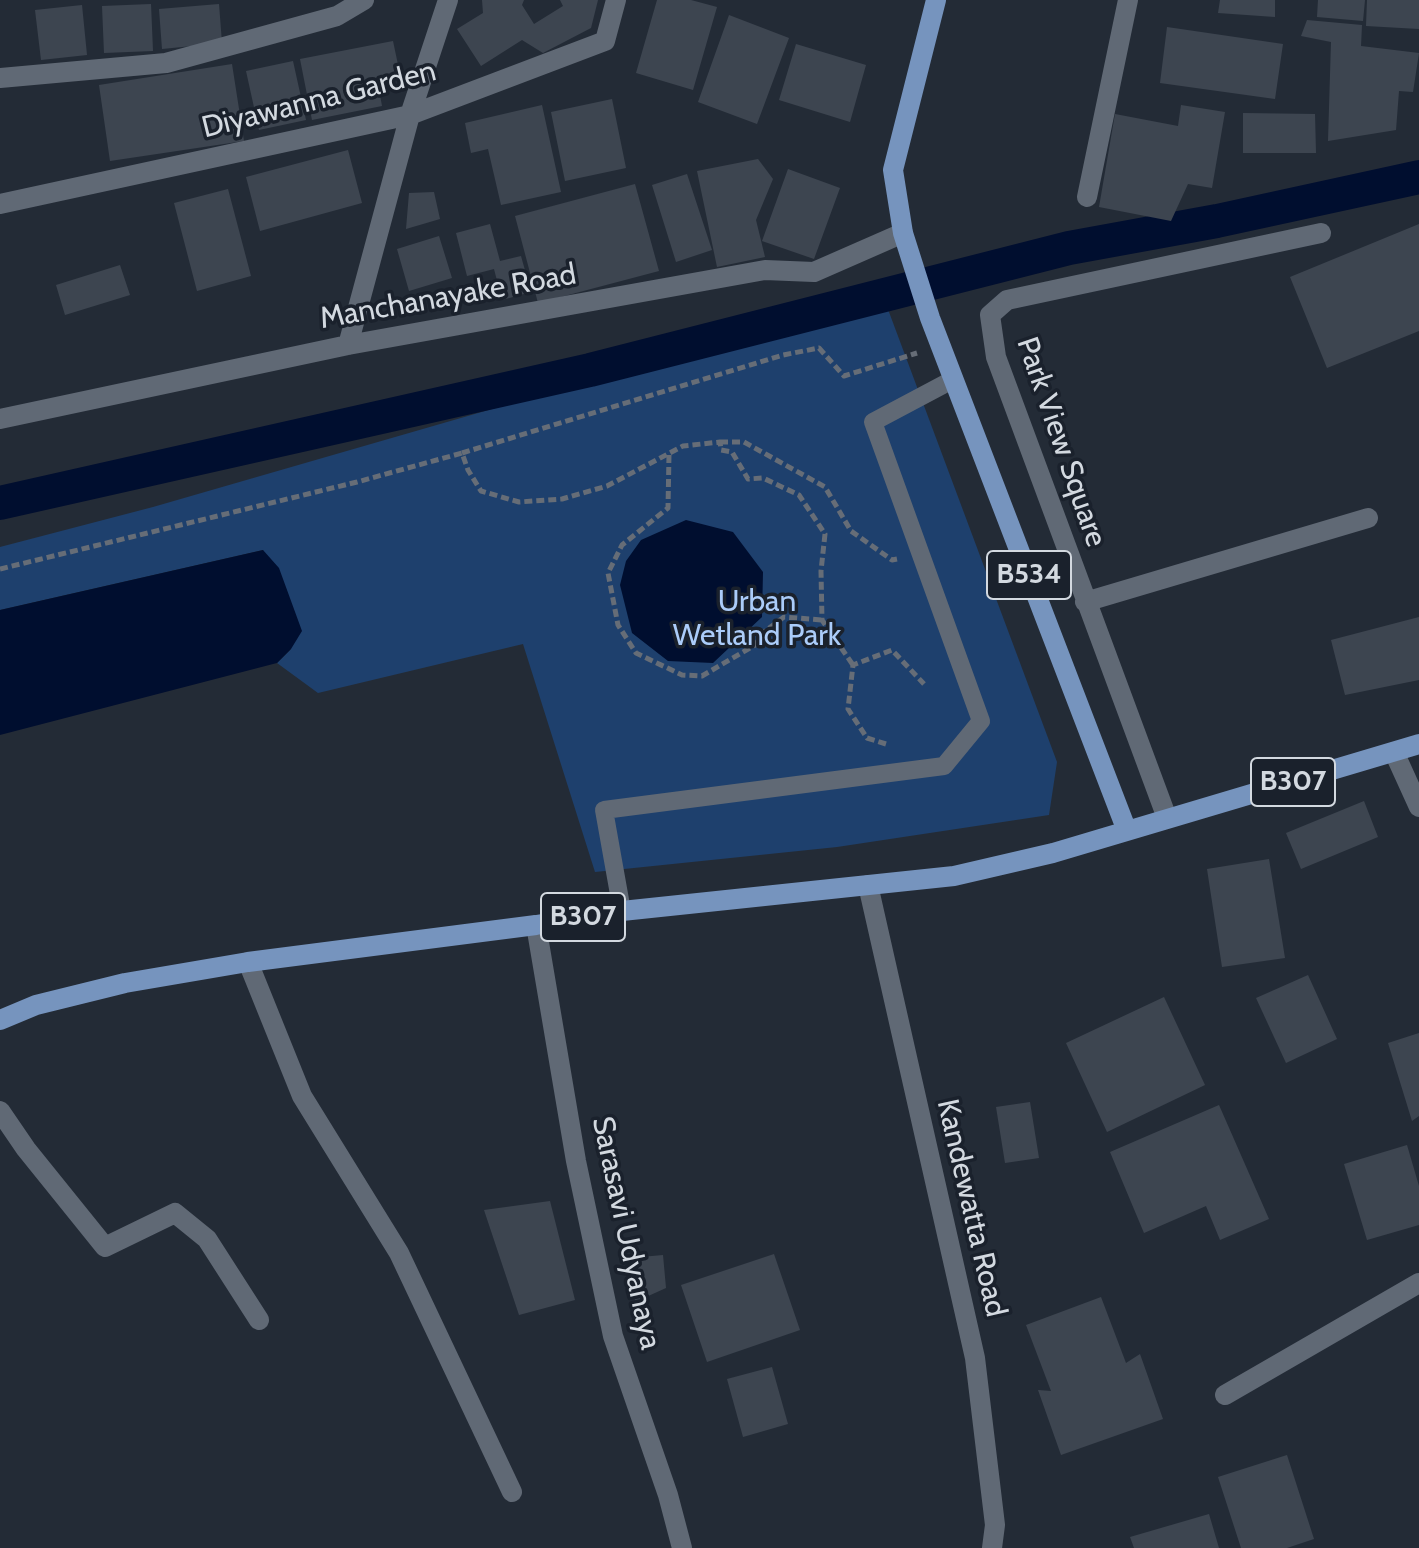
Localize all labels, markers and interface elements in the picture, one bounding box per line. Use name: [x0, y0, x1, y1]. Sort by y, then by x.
street label: Diyawanna Garden: [198, 53, 440, 147]
street label: Manchanayake Road: [317, 257, 579, 337]
street label: Park View Square: [1008, 332, 1114, 552]
road number: B534: [987, 551, 1071, 599]
park label: Urban Wetland Park: [673, 584, 841, 654]
road number: B307: [1251, 758, 1335, 806]
road number: B307: [541, 893, 625, 941]
street label: Kandewatta Road: [928, 1096, 1014, 1320]
street label: Sarasavi Udyanaya: [584, 1113, 668, 1353]

